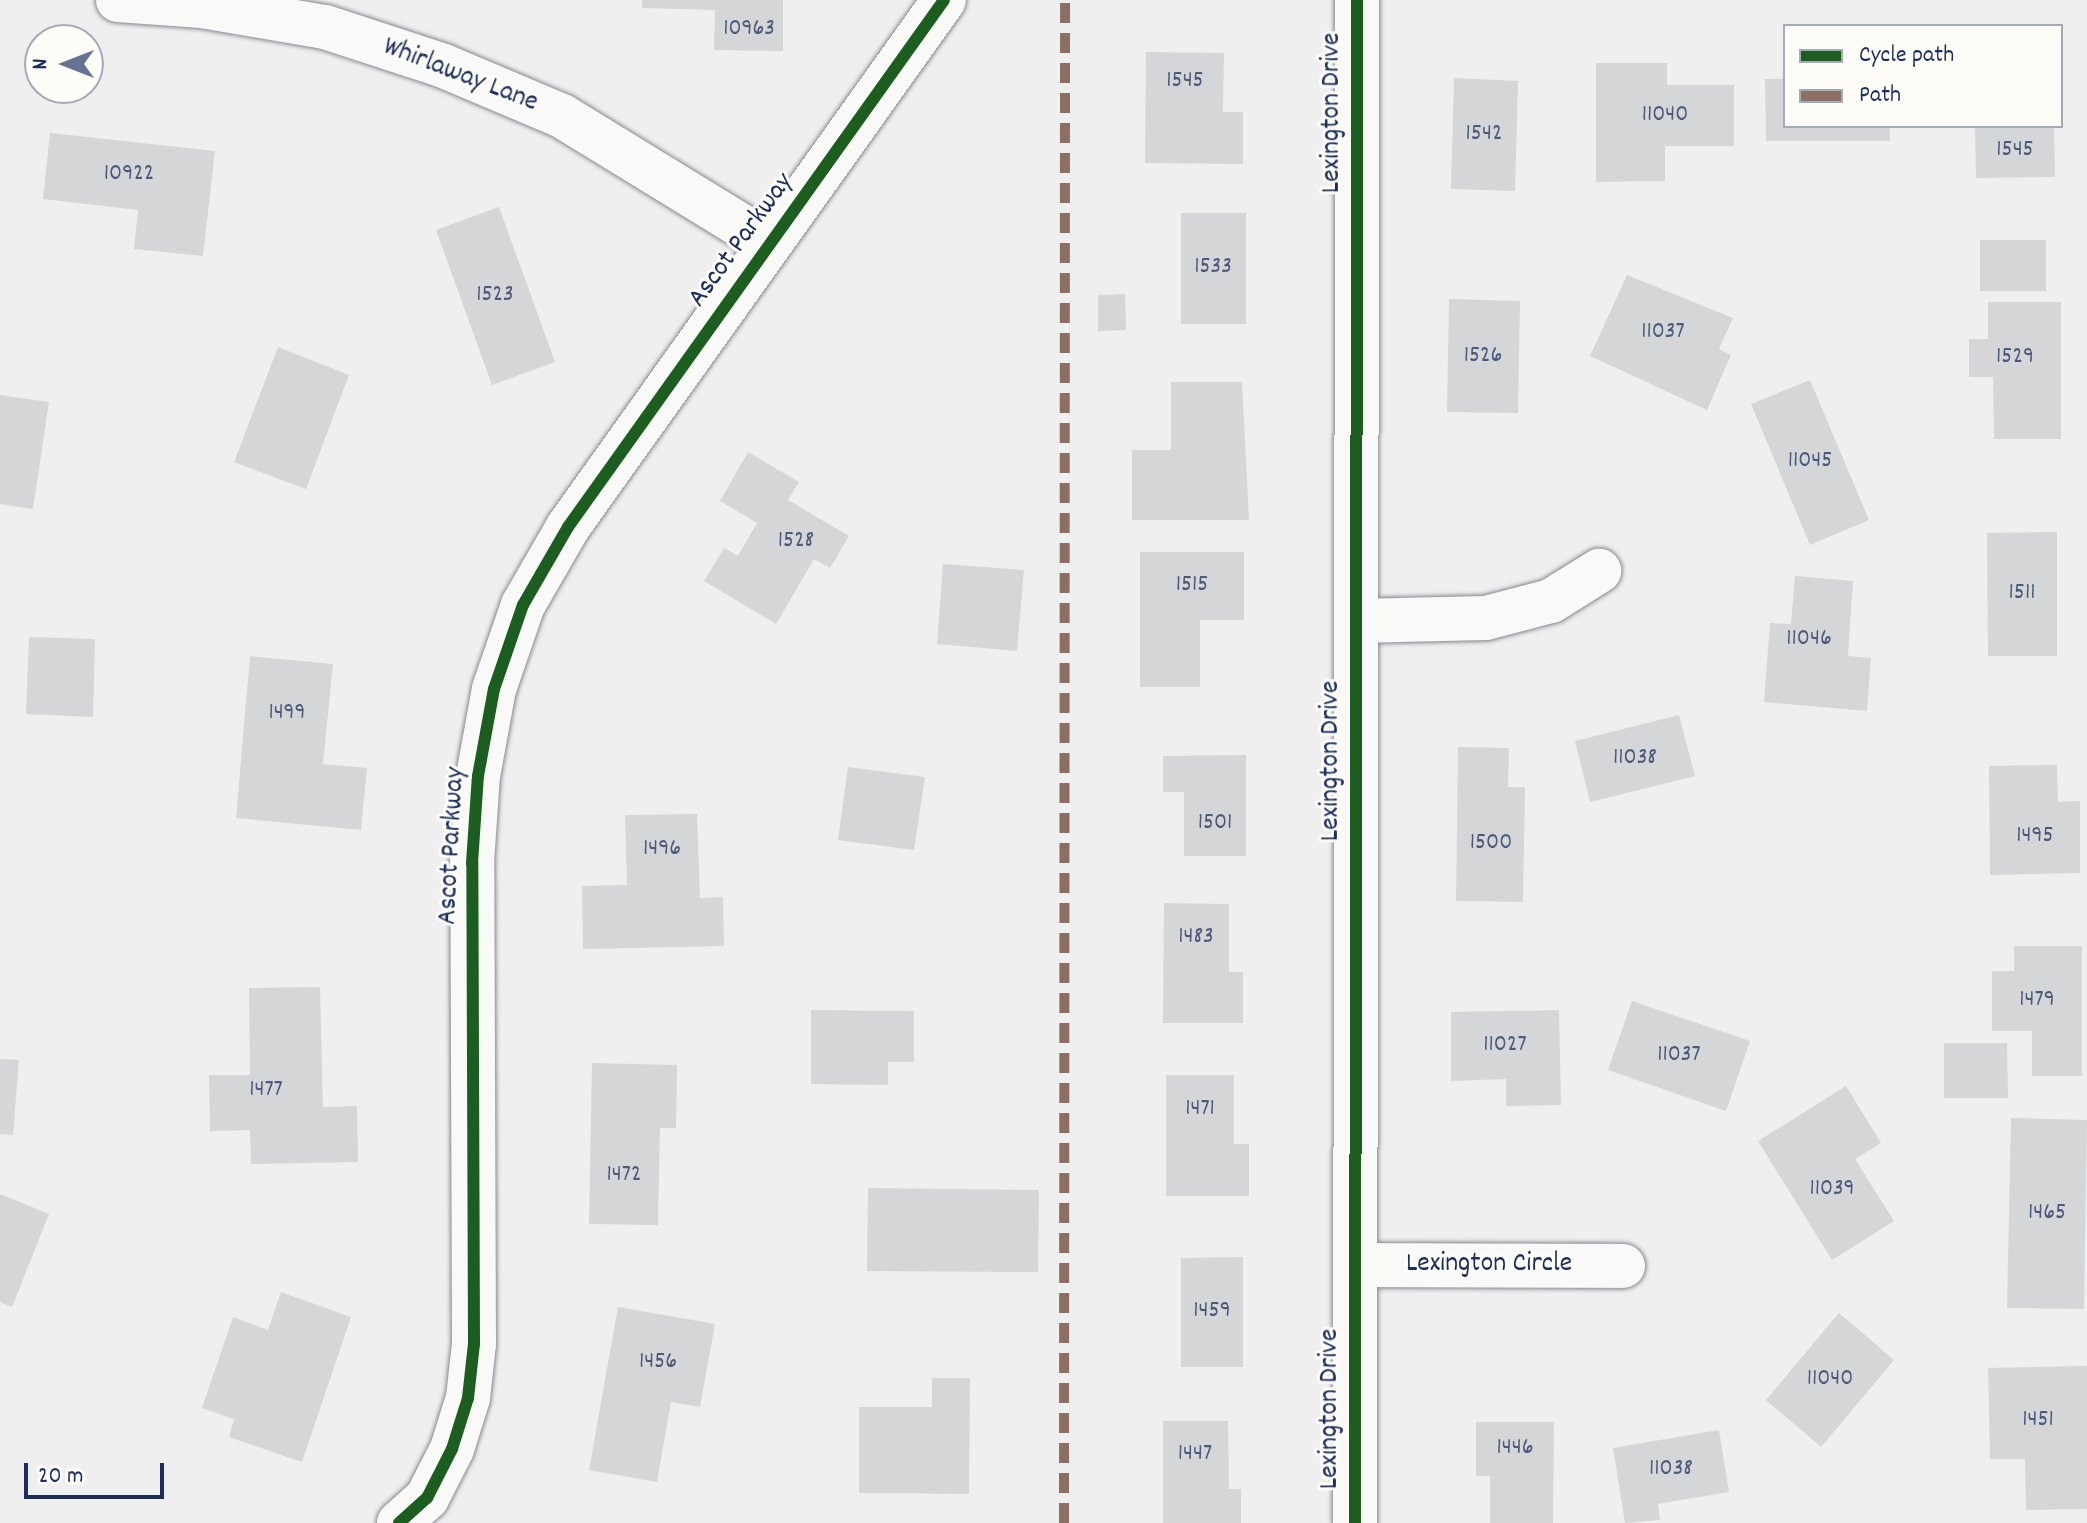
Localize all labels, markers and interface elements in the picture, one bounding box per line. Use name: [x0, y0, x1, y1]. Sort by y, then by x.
house number: 10963: [723, 16, 775, 44]
north arrow: [24, 24, 104, 104]
legend: [1783, 24, 2063, 128]
street label: Whirlaway Lane: [378, 31, 542, 121]
street label: Lexington Drive: [1316, 33, 1350, 193]
text: Cycle path: [1859, 39, 1954, 73]
text: N: [26, 59, 57, 69]
house number: 1545: [1166, 68, 1204, 96]
text: Path: [1859, 79, 1901, 113]
house number: 11040: [1642, 102, 1688, 130]
house number: 1542: [1466, 121, 1502, 149]
house number: 1545: [1996, 137, 2034, 165]
house number: 10922: [104, 161, 154, 189]
street label: Ascot Parkway: [682, 167, 802, 315]
house number: 1533: [1194, 254, 1232, 282]
house number: 1523: [476, 282, 514, 310]
house number: 11037: [1641, 319, 1685, 347]
house number: 1526: [1464, 343, 1502, 371]
house number: 1529: [1996, 344, 2034, 372]
house number: 11045: [1788, 448, 1832, 476]
house number: 1528: [778, 528, 814, 556]
house number: 1515: [1176, 572, 1208, 600]
house number: 1511: [2009, 580, 2035, 608]
house number: 11046: [1786, 626, 1832, 654]
street label: Lexington Drive: [1315, 681, 1349, 841]
house number: 1499: [268, 700, 306, 728]
house number: 11038: [1613, 745, 1657, 773]
street label: Ascot Parkway: [432, 766, 474, 926]
house number: 1501: [1198, 810, 1232, 838]
house number: 1495: [2016, 823, 2054, 851]
house number: 1500: [1470, 830, 1512, 858]
house number: 1496: [643, 836, 681, 864]
house number: 1483: [1178, 924, 1214, 952]
house number: 1479: [2019, 987, 2055, 1015]
house number: 11027: [1483, 1032, 1527, 1060]
house number: 11037: [1657, 1042, 1701, 1070]
house number: 1477: [249, 1077, 283, 1105]
house number: 1471: [1185, 1096, 1215, 1124]
house number: 1472: [607, 1162, 641, 1190]
house number: 11039: [1809, 1176, 1855, 1204]
house number: 1465: [2028, 1200, 2066, 1228]
street label: Lexington Circle: [1406, 1248, 1572, 1282]
house number: 1459: [1193, 1298, 1231, 1326]
street label: Lexington Drive: [1314, 1329, 1348, 1489]
house number: 1456: [639, 1349, 677, 1377]
house number: 11040: [1807, 1366, 1853, 1394]
house number: 1451: [2022, 1407, 2054, 1435]
house number: 1446: [1497, 1435, 1533, 1463]
house number: 1447: [1178, 1441, 1212, 1469]
scale bar: [28, 1447, 168, 1497]
house number: 11038: [1649, 1456, 1693, 1484]
text: 20 m: [38, 1460, 84, 1494]

